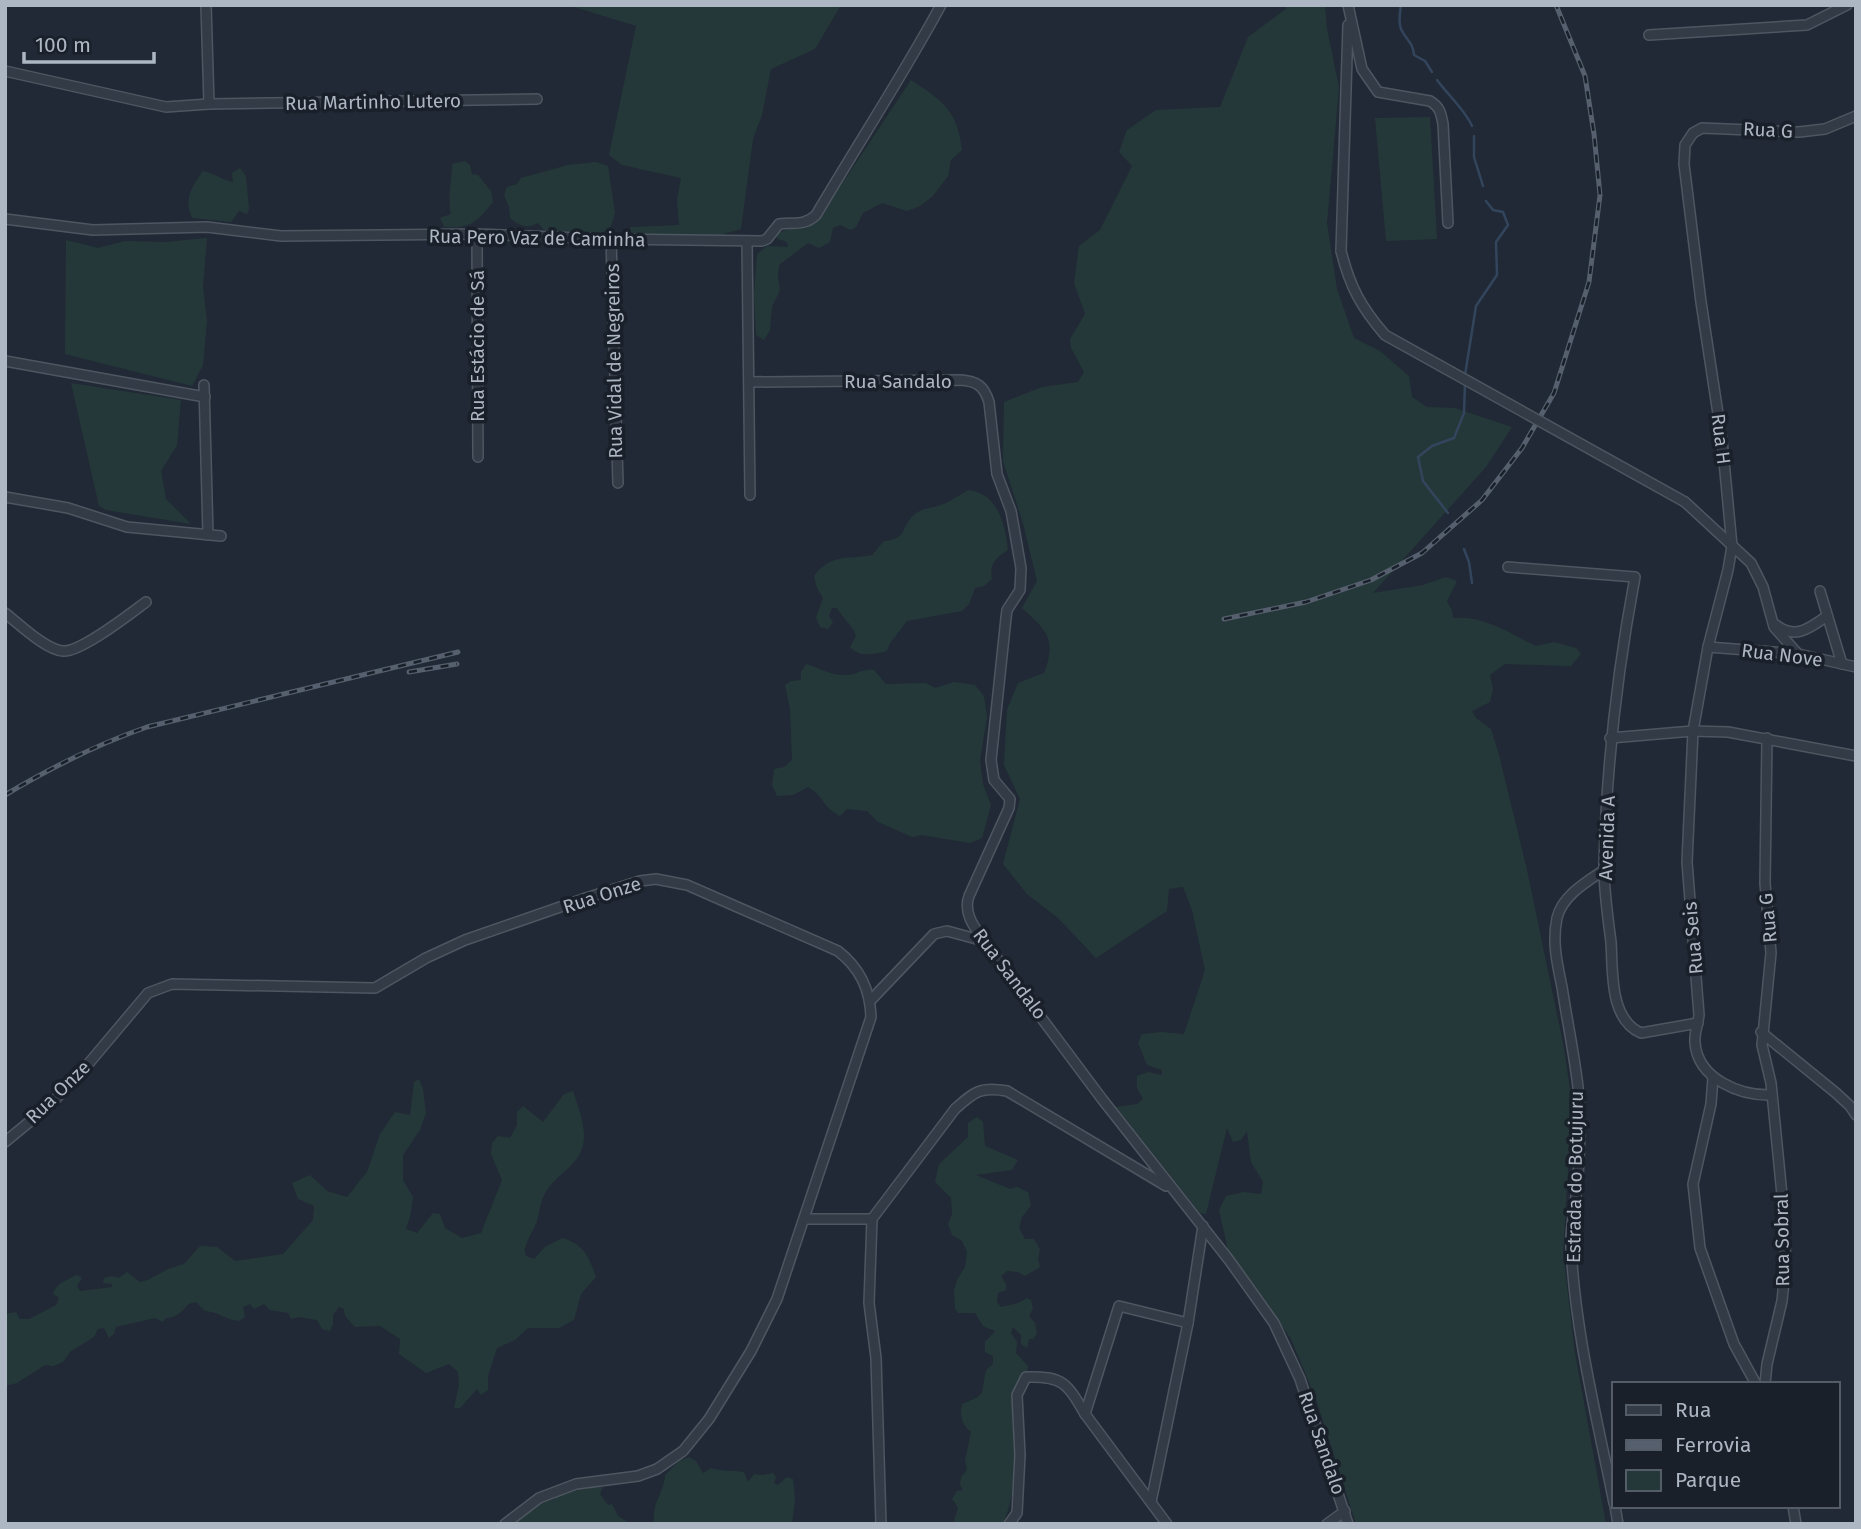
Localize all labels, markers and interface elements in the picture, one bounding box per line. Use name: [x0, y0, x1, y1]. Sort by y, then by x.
scale bar: [24, 21, 154, 65]
text: 100 m: [35, 32, 91, 58]
street label: Rua Martinho Lutero: [285, 89, 461, 115]
street label: Rua G: [1742, 117, 1794, 143]
street label: Rua Pero Vaz de Caminha: [428, 225, 646, 251]
street label: Rua Vidal de Negreiros: [601, 263, 627, 459]
street label: Rua Estácio de Sá: [466, 270, 489, 422]
street label: Rua Sandalo: [844, 370, 952, 393]
street label: Rua H: [1706, 412, 1736, 466]
street label: Rua Nove: [1740, 639, 1824, 671]
street label: Avenida A: [1594, 795, 1620, 881]
street label: Rua Onze: [560, 872, 644, 918]
street label: Rua G: [1754, 892, 1782, 944]
street label: Rua Seis: [1678, 901, 1708, 975]
street label: Rua Sandalo: [968, 924, 1052, 1024]
street label: Rua Onze: [21, 1056, 95, 1128]
street label: Estrada do Botujuru: [1562, 1091, 1588, 1263]
street label: Rua Sobral: [1770, 1193, 1794, 1287]
legend: [1612, 1382, 1840, 1508]
street label: Rua Sandalo: [1294, 1388, 1350, 1498]
text: Rua: [1675, 1397, 1711, 1423]
text: Ferrovia: [1675, 1432, 1751, 1458]
text: Parque: [1675, 1467, 1741, 1493]

